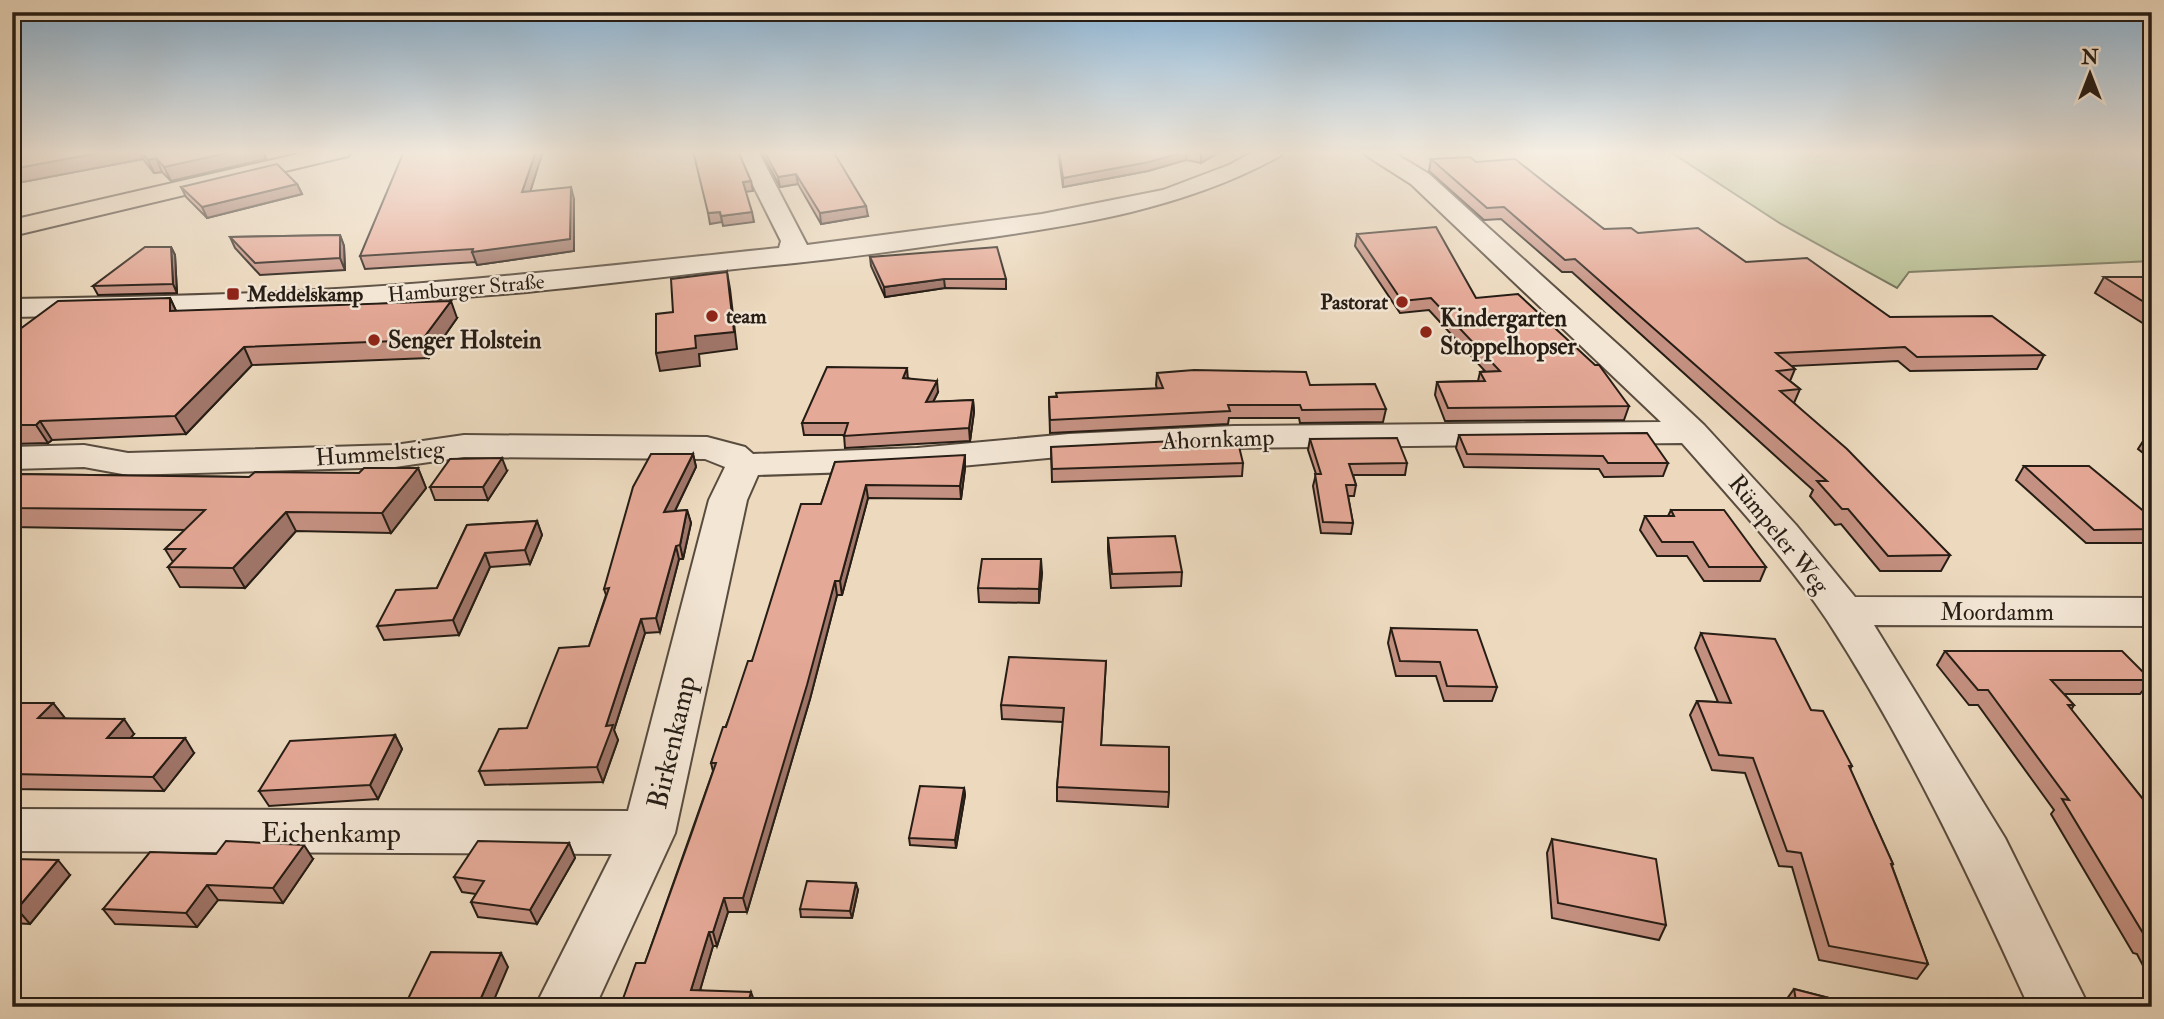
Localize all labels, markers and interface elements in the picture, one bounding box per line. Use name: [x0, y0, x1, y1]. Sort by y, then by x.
north arrow: [2056, 38, 2126, 108]
text: N: [2080, 46, 2099, 70]
street label: Hamburger Straße: [387, 268, 546, 309]
place label: Meddelskamp: [246, 281, 364, 308]
marker: Meddelskamp: [225, 286, 241, 302]
place label: Pastorat: [1320, 289, 1388, 316]
marker: Pastorat: [1394, 294, 1410, 310]
place label: team: [726, 303, 767, 330]
place label: Kindergarten Stoppelhopser: [1440, 303, 1578, 362]
marker: team: [704, 308, 720, 324]
marker: Kindergarten Stoppelhopser: [1418, 324, 1434, 340]
place label: Senger Holstein: [388, 325, 542, 356]
marker: Senger Holstein: [366, 332, 382, 348]
street label: Ahornkamp: [1160, 422, 1275, 457]
street label: Hummelstieg: [314, 433, 447, 473]
street label: Rümpeler Weg: [1721, 469, 1837, 601]
street label: Moordamm: [1940, 597, 2054, 628]
street label: Birkenkamp: [640, 672, 705, 812]
street label: Eichenkamp: [261, 816, 401, 851]

